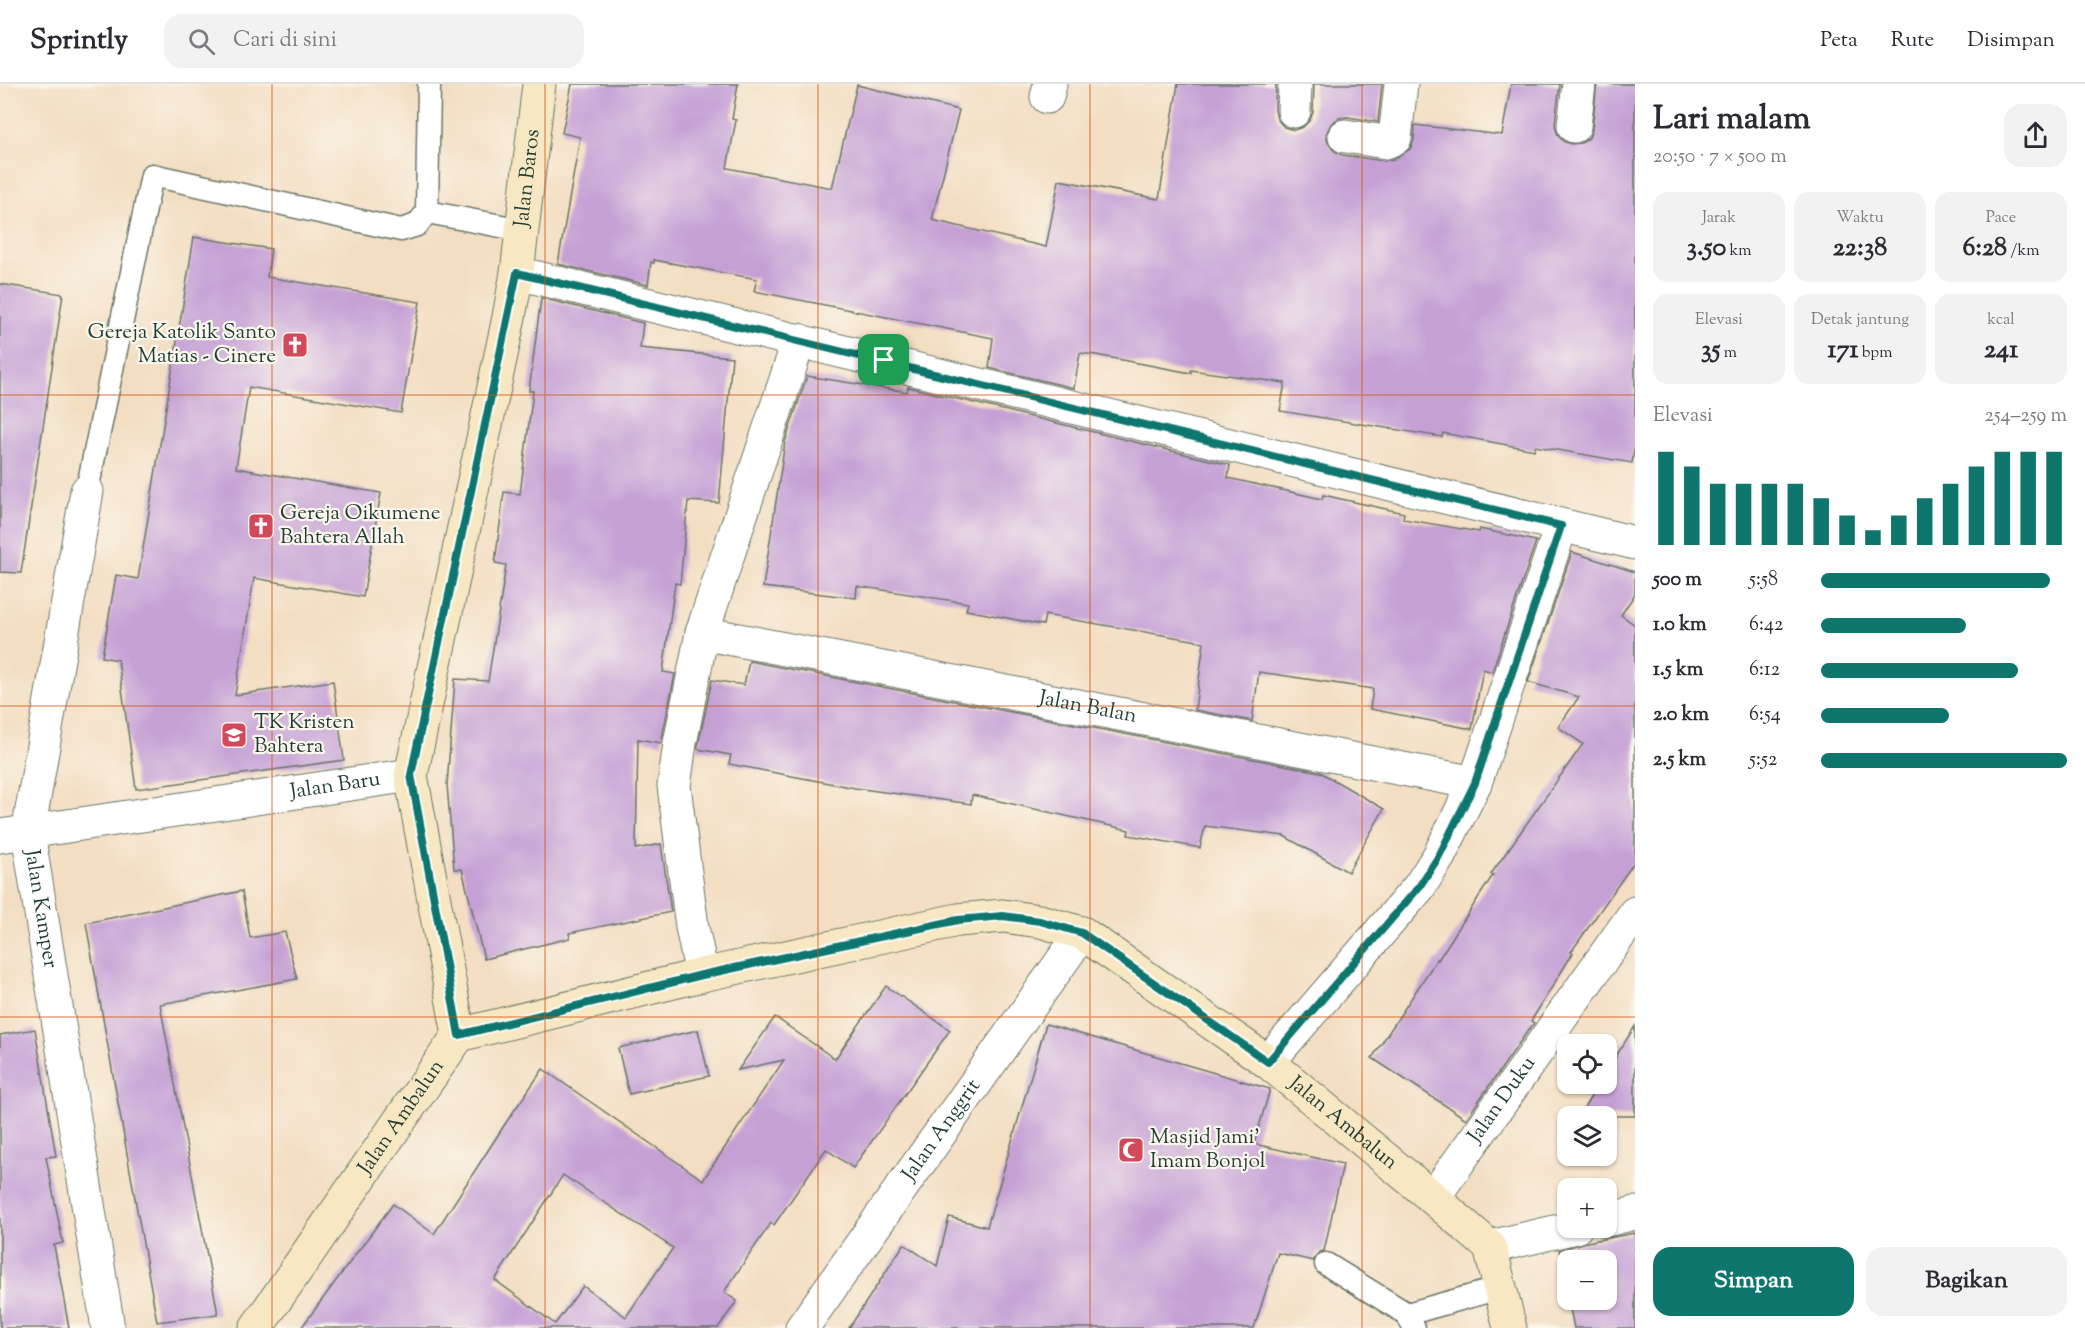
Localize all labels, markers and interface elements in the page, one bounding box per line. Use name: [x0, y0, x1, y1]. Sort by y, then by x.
search box: [164, 14, 584, 68]
text: Sprintly: [30, 21, 128, 61]
icon: search: [185, 25, 218, 58]
text: Cari di sini: [233, 25, 337, 57]
text: Peta: [1820, 26, 1858, 56]
text: Rute: [1891, 26, 1934, 56]
text: Disimpan: [1967, 26, 2055, 56]
text: Lari malam: [1653, 96, 1811, 144]
button: share: [2004, 104, 2067, 167]
street label: Jalan Baros: [507, 127, 549, 230]
text: 20:50 · 7 × 500 m: [1653, 143, 1787, 172]
text: Jarak: [1702, 207, 1736, 230]
text: Waktu: [1836, 207, 1884, 230]
text: Pace: [1986, 207, 2016, 230]
text: 3.50: [1686, 230, 1726, 267]
text: 22:38: [1833, 230, 1887, 267]
text: 6:28: [1963, 230, 2007, 267]
text: km: [1726, 240, 1752, 263]
text: /km: [2007, 240, 2039, 263]
text: Elevasi: [1695, 309, 1743, 332]
text: Detak jantung: [1811, 309, 1909, 332]
text: kcal: [1987, 309, 2015, 332]
place label: Gereja Katolik Santo Matias - Cinere: [87, 318, 276, 372]
church icon: Gereja Katolik Santo Matias - Cinere: [280, 330, 310, 360]
text: 35: [1701, 332, 1720, 369]
text: 171: [1828, 332, 1858, 369]
text: 241: [1984, 332, 2018, 369]
pin: [858, 334, 909, 385]
text: m: [1720, 342, 1737, 365]
text: bpm: [1858, 342, 1892, 365]
icon: arrive: [867, 343, 900, 376]
text: Elevasi: [1653, 402, 1713, 431]
text: 254–259 m: [1984, 402, 2067, 431]
place label: Gereja Oikumene Bahtera Allah: [280, 499, 440, 553]
church icon: Gereja Oikumene Bahtera Allah: [246, 511, 276, 541]
text: 500 m: [1653, 566, 1702, 595]
text: 5:58: [1749, 566, 1778, 595]
text: 1.0 km: [1653, 611, 1707, 640]
text: 6:42: [1749, 611, 1783, 640]
text: 1.5 km: [1653, 656, 1703, 685]
text: 6:12: [1749, 656, 1780, 685]
street label: Jalan Balan: [1035, 684, 1139, 732]
text: 2.0 km: [1653, 701, 1709, 730]
text: 6:54: [1749, 701, 1781, 730]
place label: TK Kristen Bahtera: [254, 708, 355, 762]
school or university icon: TK Kristen Bahtera: [219, 720, 249, 750]
text: 2.5 km: [1653, 746, 1706, 775]
text: 5:52: [1749, 746, 1777, 775]
street label: Jalan Baru: [287, 765, 382, 808]
street label: Jalan Kamper: [16, 847, 65, 971]
map controls: [1557, 1034, 1617, 1310]
button: locate: [1557, 1034, 1617, 1094]
street label: Jalan Duku: [1461, 1051, 1544, 1150]
street label: Jalan Ambalun: [351, 1054, 452, 1182]
street label: Jalan Ambalun: [1281, 1069, 1404, 1178]
street label: Jalan Anggrit: [895, 1073, 989, 1189]
button: layers: [1557, 1106, 1617, 1166]
place label: Masjid Jami' Imam Bonjol: [1150, 1123, 1266, 1177]
mosque icon: Masjid Jami' Imam Bonjol: [1116, 1135, 1146, 1165]
button: +: [1557, 1178, 1617, 1238]
button: Simpan: [1653, 1247, 1854, 1316]
button: Bagikan: [1866, 1247, 2067, 1316]
button: −: [1557, 1250, 1617, 1310]

